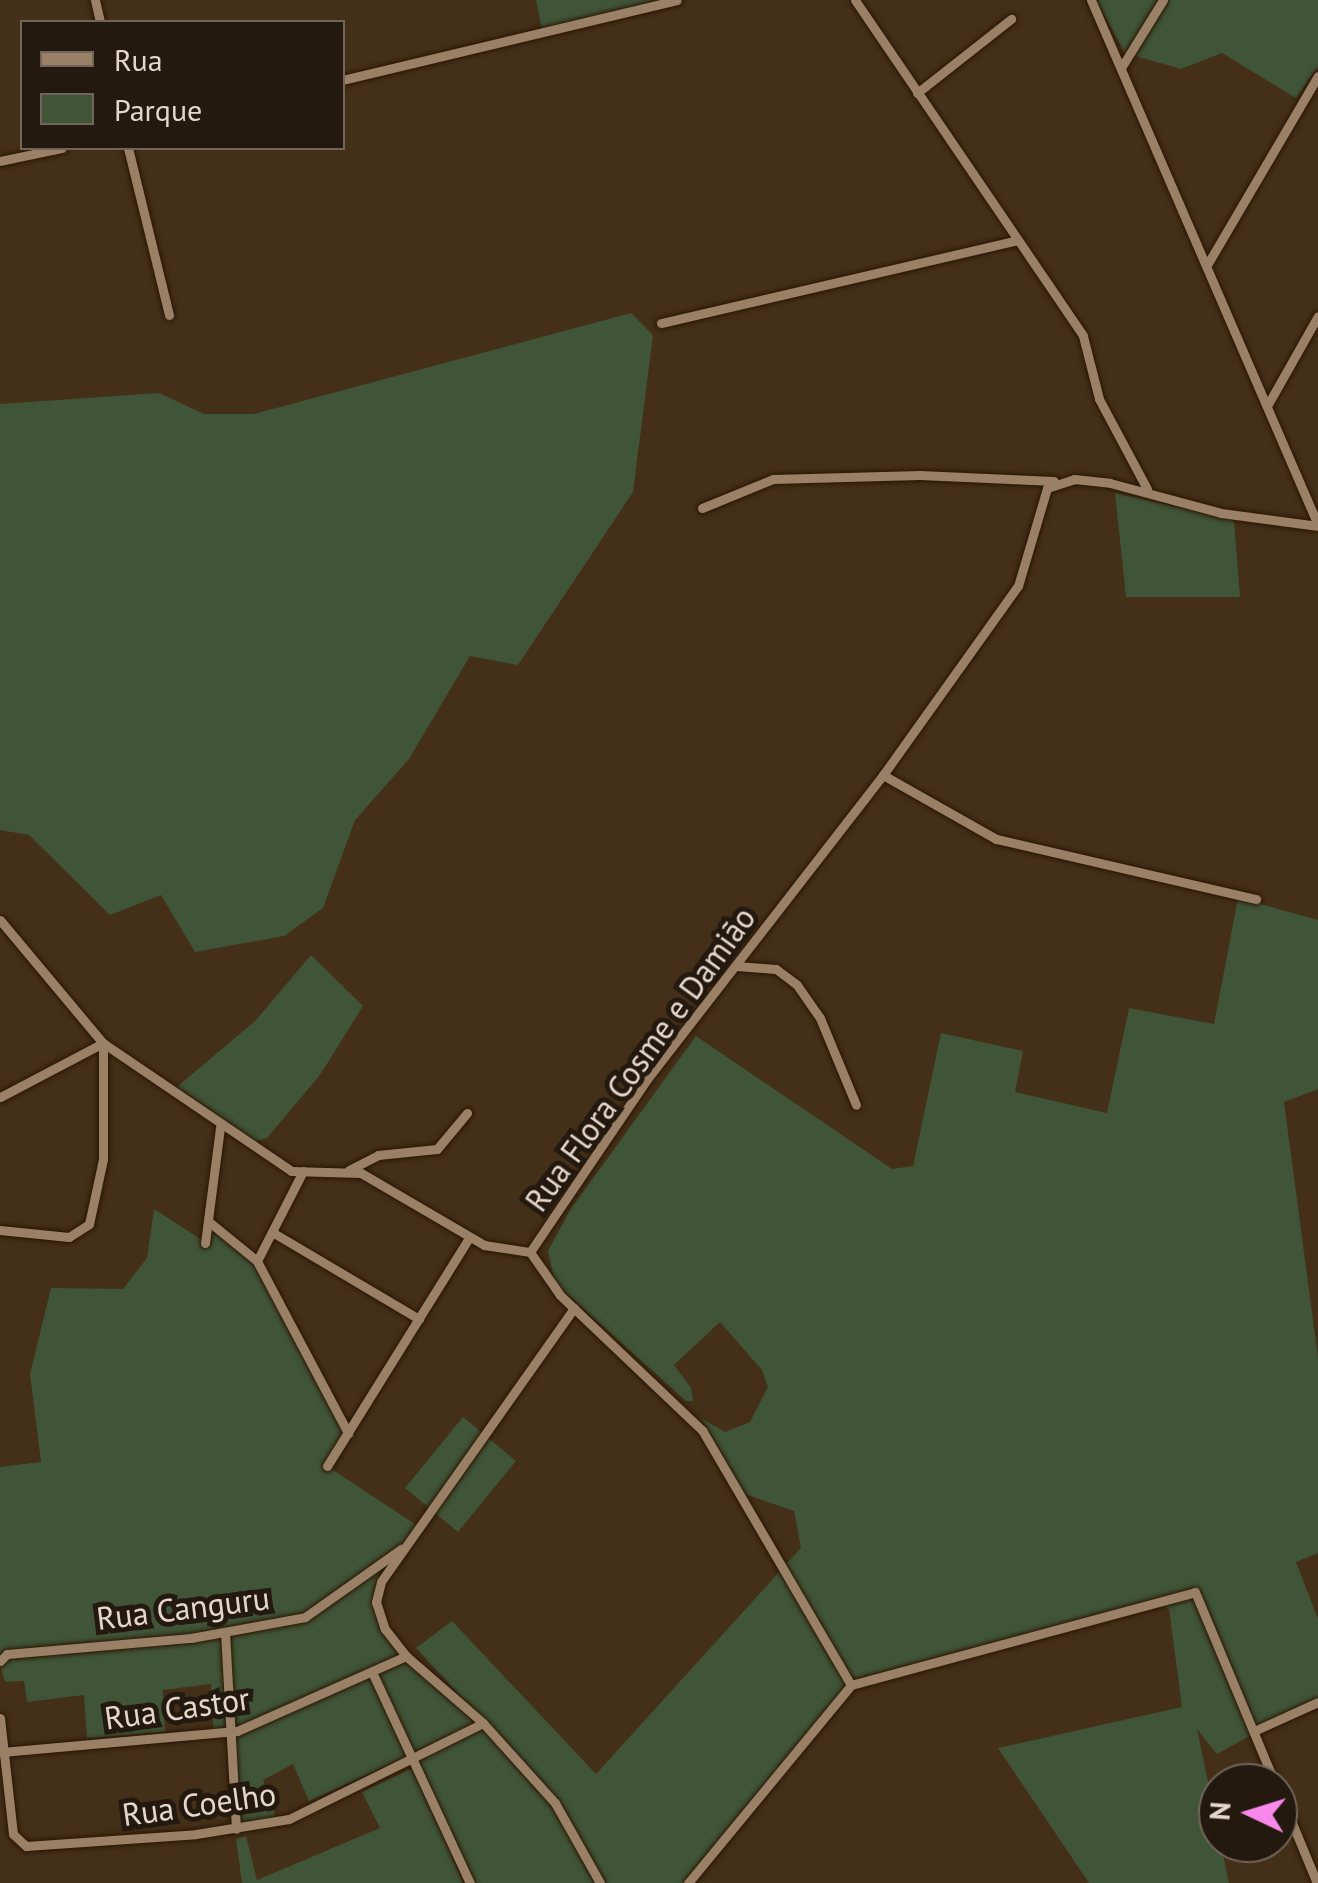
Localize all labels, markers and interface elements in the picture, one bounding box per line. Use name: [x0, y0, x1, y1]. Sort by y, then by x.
legend: [20, 20, 345, 150]
text: Rua: [114, 40, 163, 79]
text: Parque: [114, 90, 202, 129]
street label: Rua Flora Cosme e Damião: [517, 899, 763, 1219]
street label: Rua Canguru: [94, 1578, 272, 1638]
street label: Rua Castor: [102, 1679, 252, 1737]
north arrow: [1198, 1763, 1298, 1863]
street label: Rua Coelho: [120, 1774, 278, 1834]
text: N: [1200, 1801, 1239, 1821]

